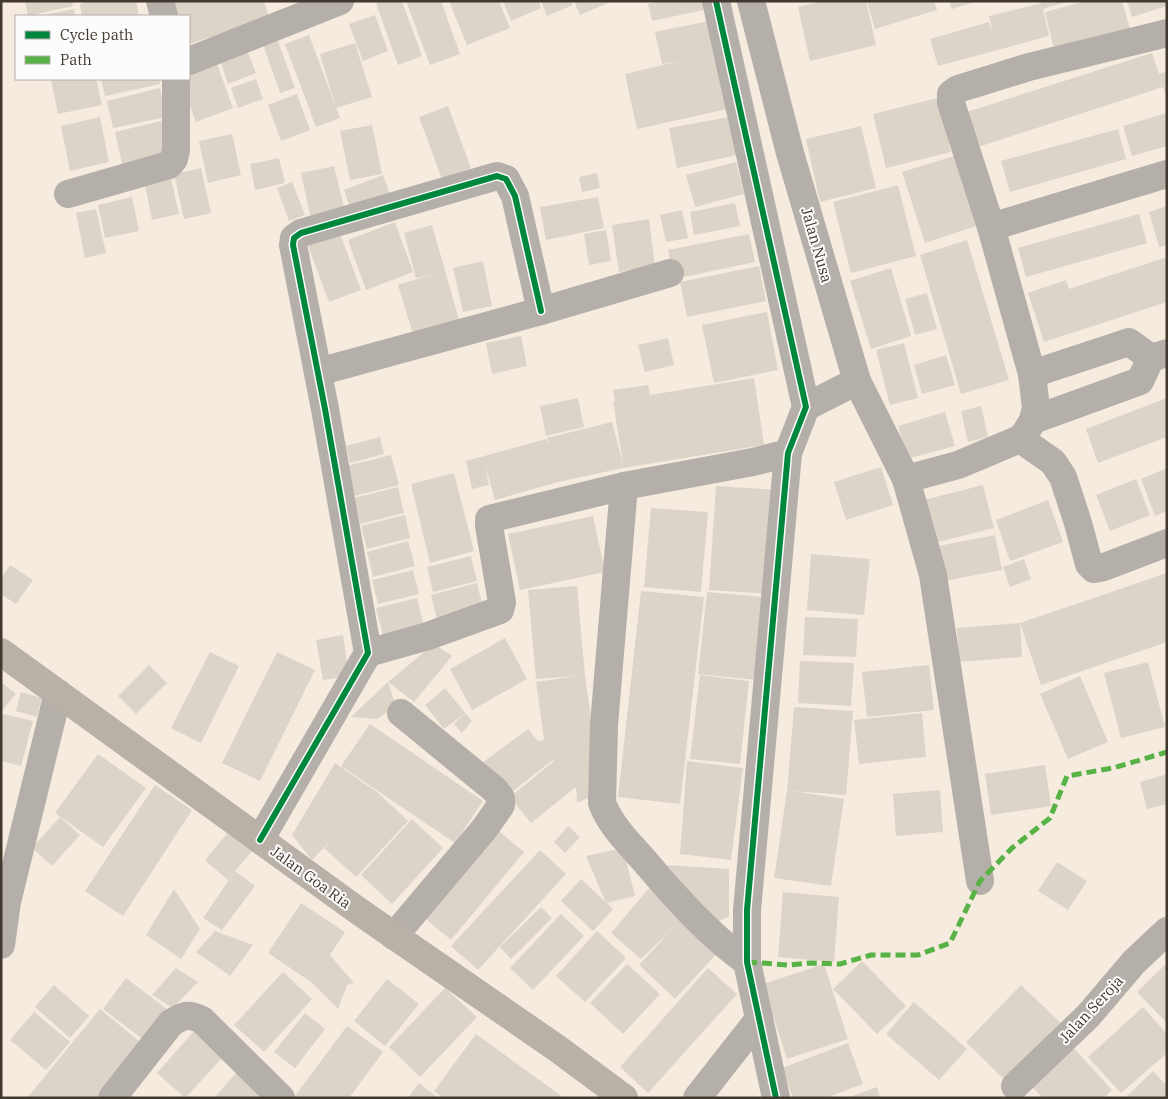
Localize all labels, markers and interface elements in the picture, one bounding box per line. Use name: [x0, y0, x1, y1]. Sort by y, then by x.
legend: [15, 15, 190, 80]
text: Cycle path: [60, 25, 133, 44]
text: Path: [60, 50, 92, 69]
street label: Jalan Nusa: [797, 205, 837, 285]
street label: Jalan Goa Ria: [267, 841, 355, 913]
street label: Jalan Seroja: [1055, 971, 1127, 1047]

